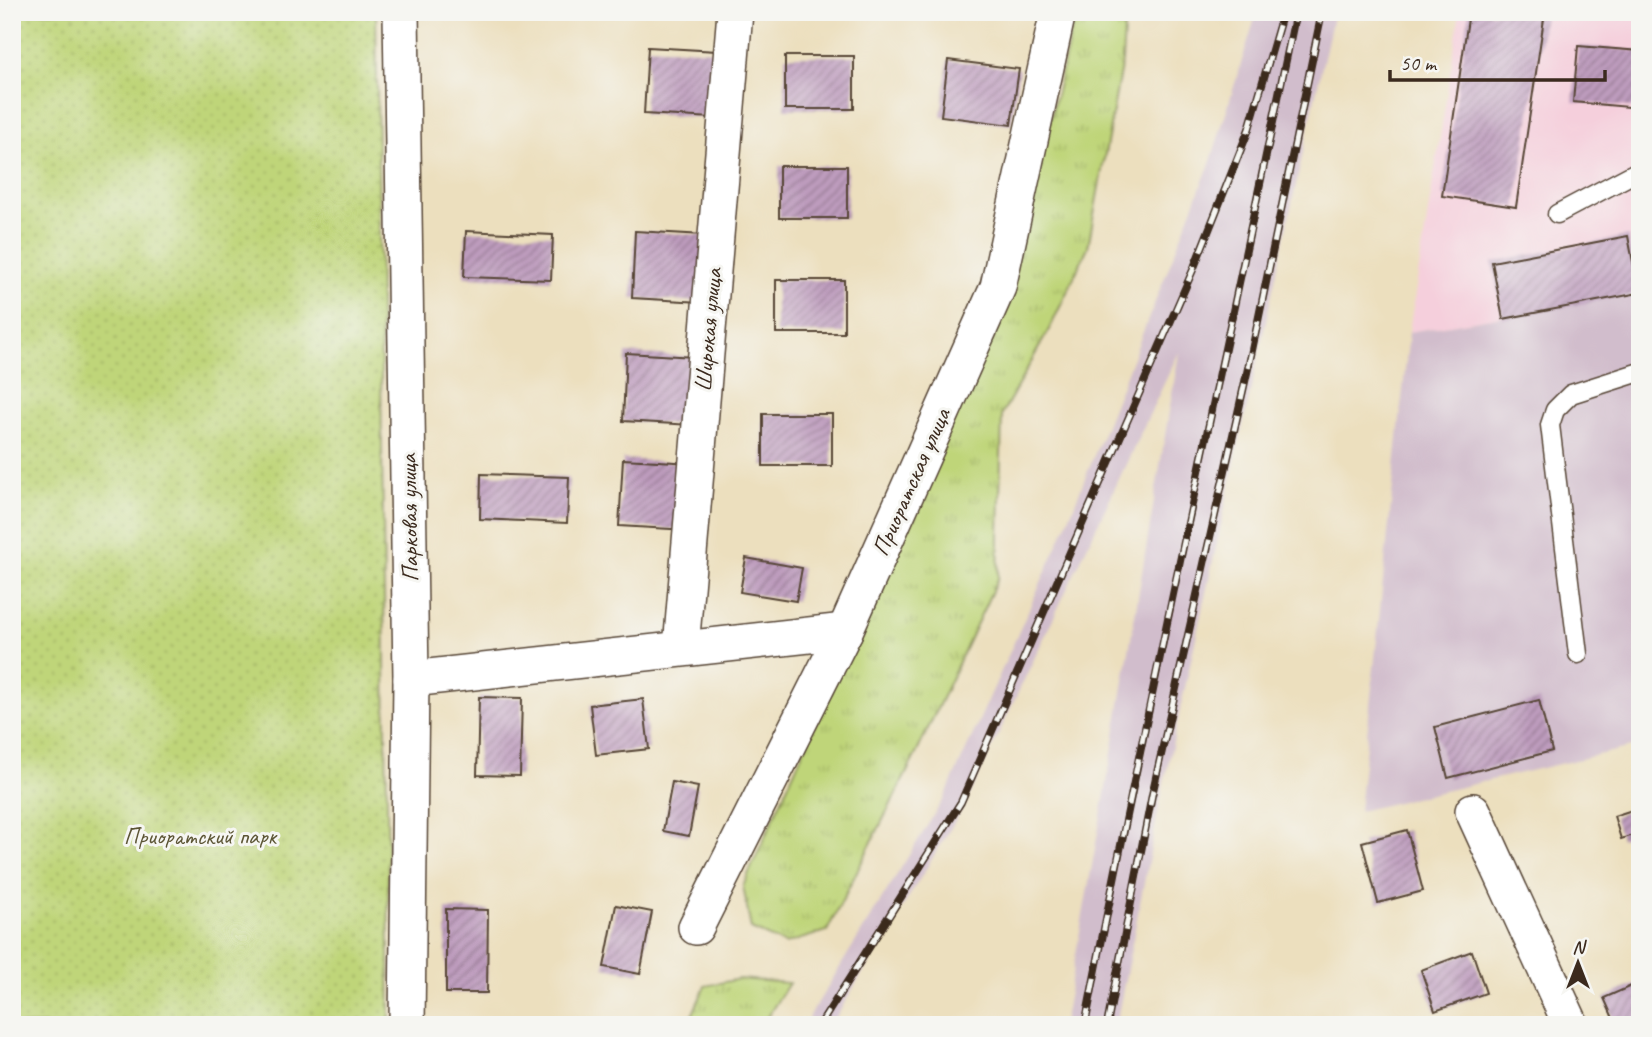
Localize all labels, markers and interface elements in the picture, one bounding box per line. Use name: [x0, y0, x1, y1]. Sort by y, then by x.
scale bar: [1390, 38, 1605, 82]
text: 50 m: [1400, 50, 1438, 76]
street label: Широкая улица: [688, 266, 728, 393]
street label: Приоратская улица: [865, 402, 957, 560]
street label: Парковая улица: [393, 452, 425, 582]
park label: Приоратский парк: [124, 821, 279, 851]
north arrow: [1544, 928, 1614, 998]
text: N: [1572, 935, 1587, 959]

